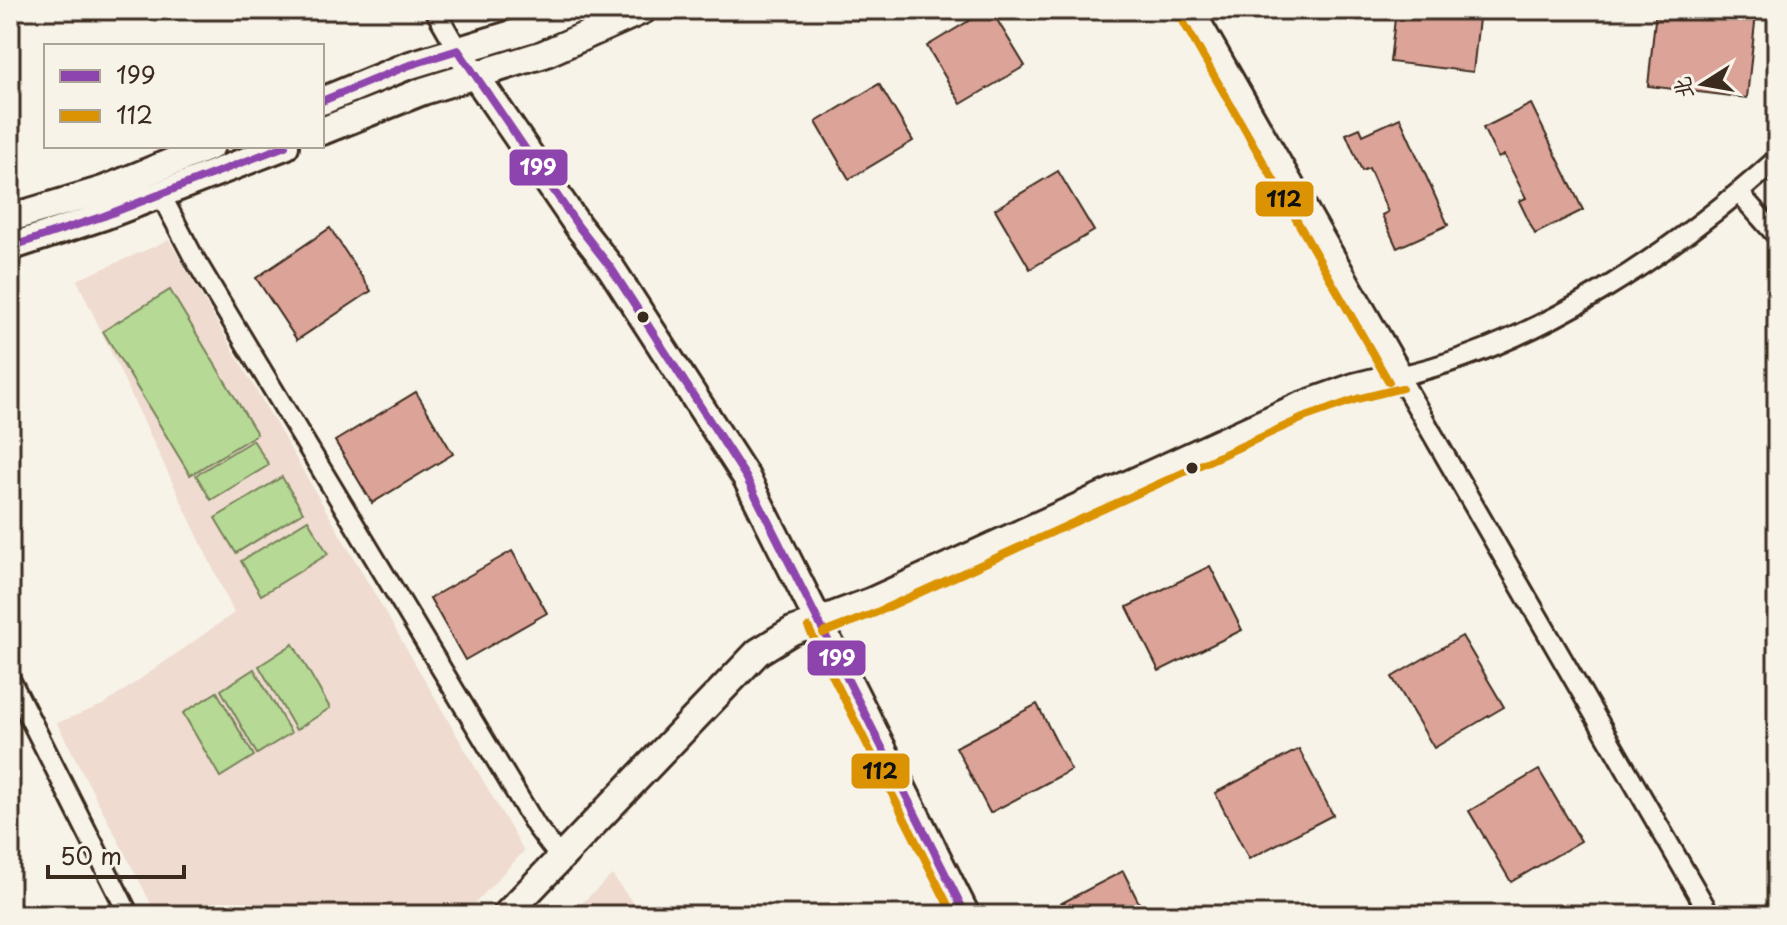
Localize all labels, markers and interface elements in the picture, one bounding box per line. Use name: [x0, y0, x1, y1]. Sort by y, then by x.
legend: [44, 44, 324, 148]
north arrow: [1663, 44, 1743, 124]
text: 199: [116, 56, 156, 92]
text: 北: [1664, 74, 1700, 102]
text: 112: [116, 96, 153, 132]
line badge: 199: [508, 148, 569, 187]
text: 199: [519, 149, 557, 182]
line badge: 112: [1254, 180, 1315, 218]
text: 112: [1266, 181, 1302, 214]
unlabelled marker: [635, 309, 651, 325]
unlabelled marker: [1184, 460, 1200, 476]
line badge: 199: [806, 639, 867, 677]
text: 199: [818, 640, 856, 673]
line badge: 112: [850, 752, 911, 790]
text: 112: [862, 753, 898, 786]
scale bar: [48, 829, 184, 879]
text: 50 m: [60, 837, 122, 873]

